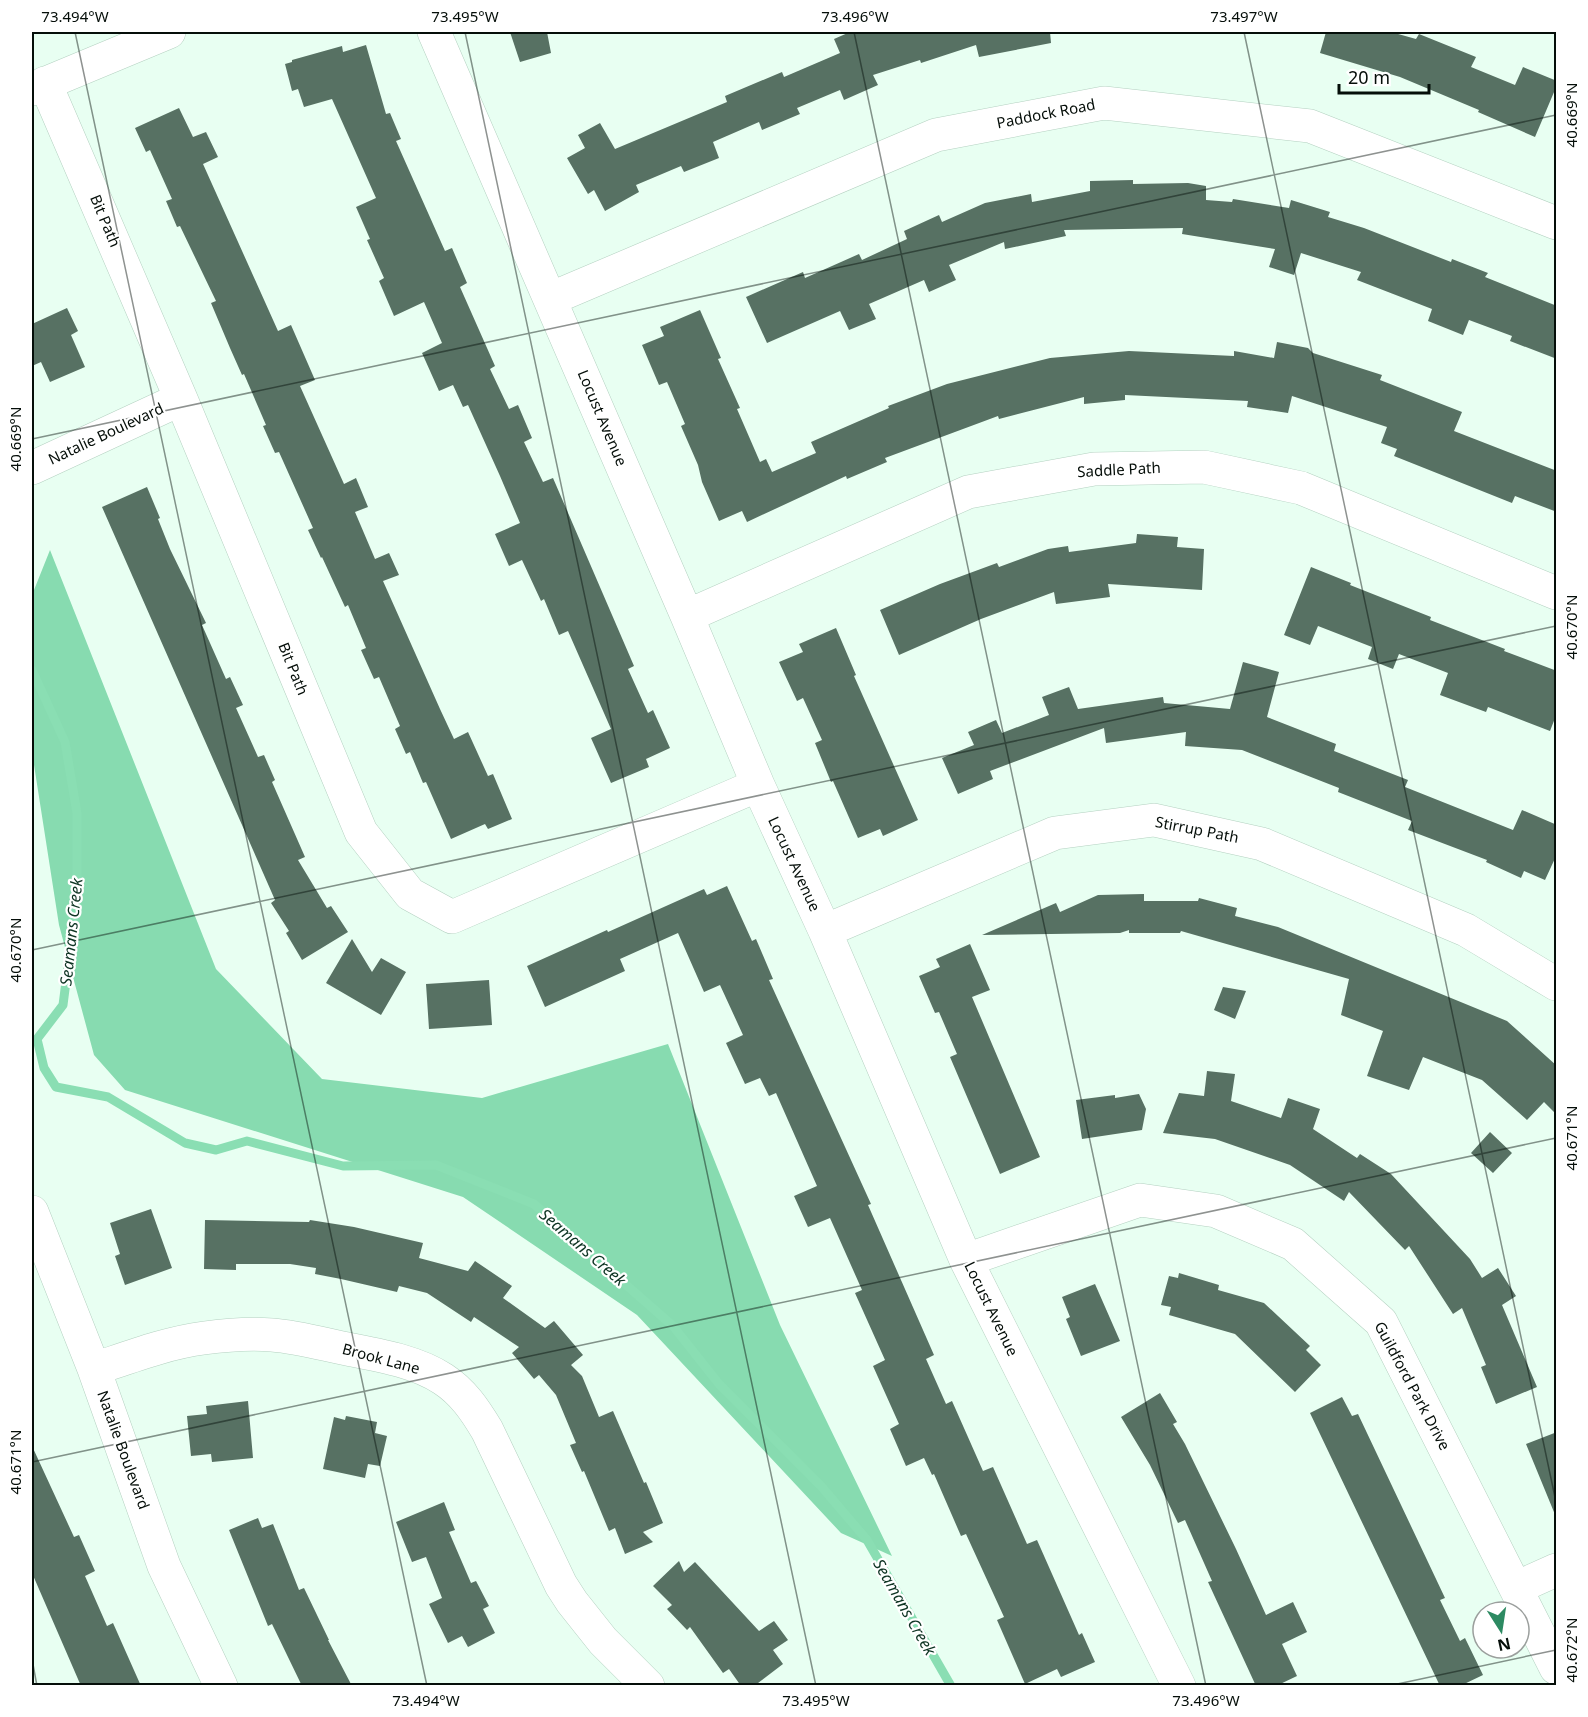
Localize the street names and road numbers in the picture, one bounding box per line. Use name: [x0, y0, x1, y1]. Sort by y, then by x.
street label: Paddock Road: [995, 94, 1097, 132]
street label: Bit Path: [86, 191, 126, 250]
street label: Locust Avenue: [574, 366, 632, 469]
street label: Natalie Boulevard: [45, 398, 166, 469]
street label: Saddle Path: [1077, 457, 1161, 481]
street label: Bit Path: [274, 639, 314, 698]
street label: Stirrup Path: [1154, 811, 1241, 847]
street label: Locust Avenue: [764, 813, 826, 914]
street label: Locust Avenue: [960, 1258, 1023, 1359]
street label: Guildford Park Drive: [1370, 1318, 1455, 1453]
street label: Brook Lane: [340, 1338, 422, 1378]
street label: Natalie Boulevard: [93, 1387, 155, 1512]

